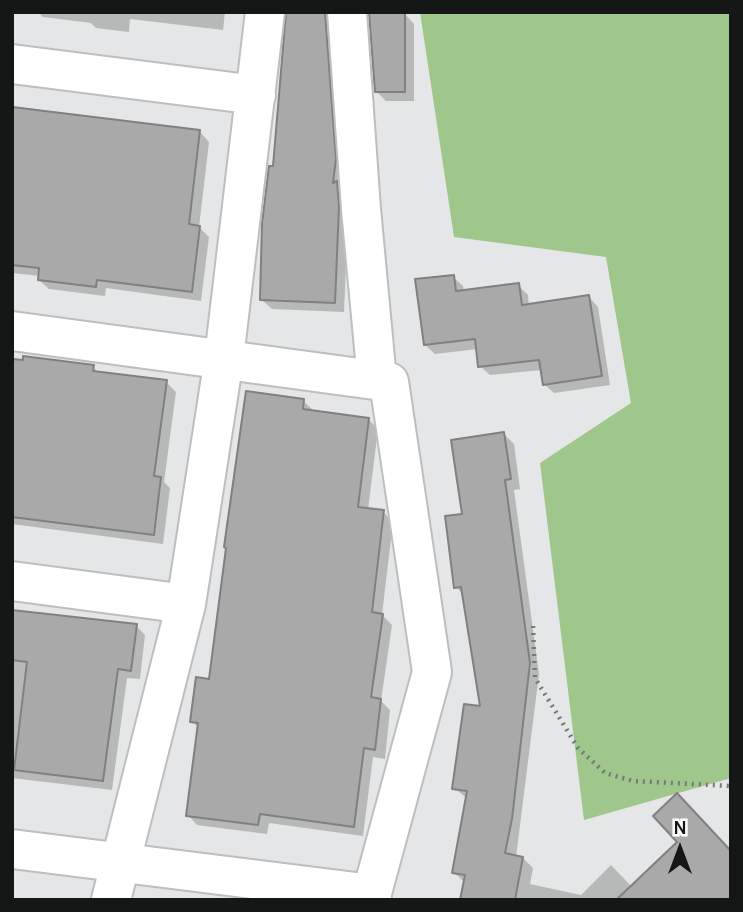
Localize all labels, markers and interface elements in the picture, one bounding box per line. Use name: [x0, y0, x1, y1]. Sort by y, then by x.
north arrow: [645, 814, 715, 884]
text: N: [673, 817, 687, 839]

